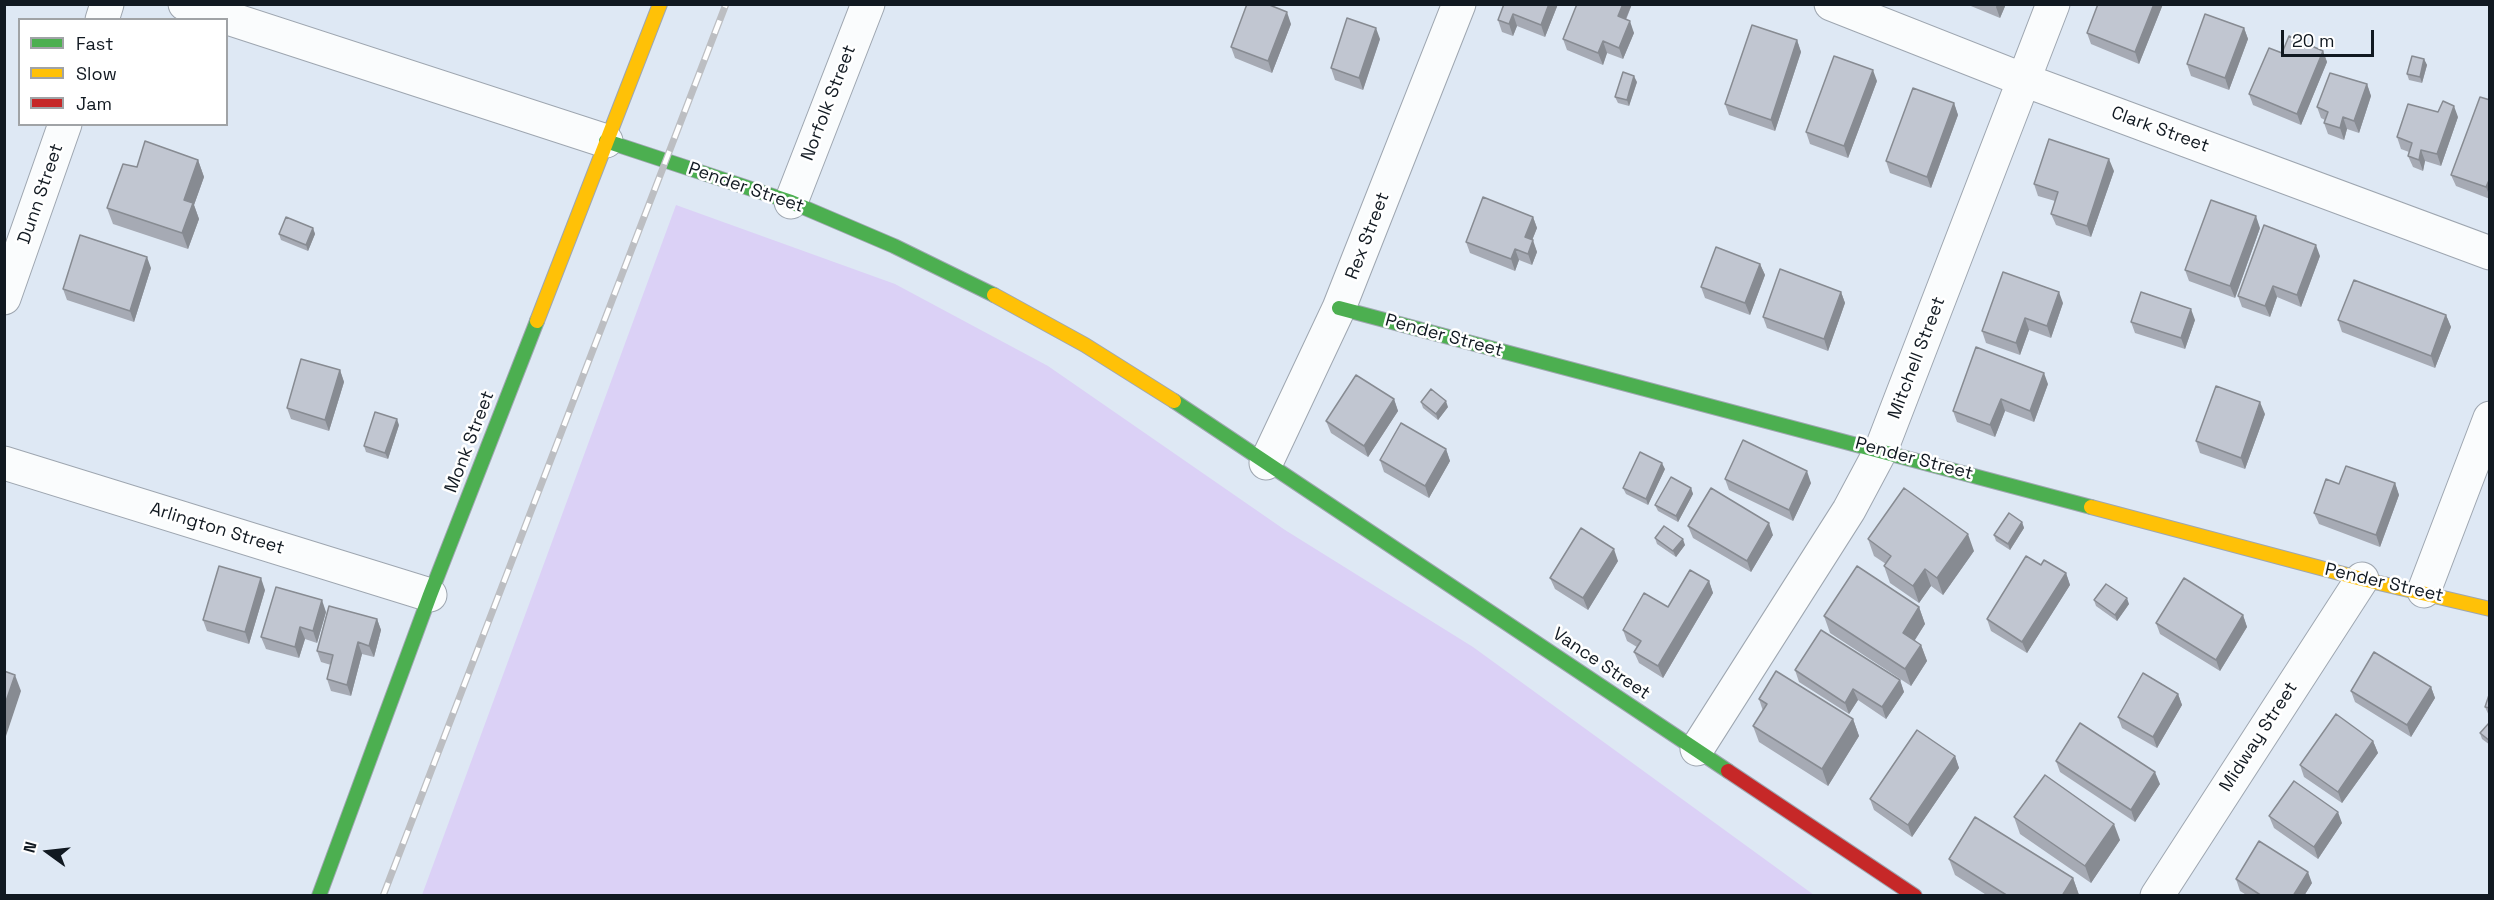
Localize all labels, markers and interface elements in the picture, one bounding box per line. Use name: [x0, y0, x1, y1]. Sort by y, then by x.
legend: [18, 18, 228, 126]
scale bar: [2284, 18, 2377, 56]
text: 20 m: [2292, 29, 2335, 52]
text: Fast: [76, 32, 113, 55]
street label: Norfolk Street: [797, 42, 861, 164]
text: Slow: [76, 62, 117, 85]
text: Jam: [76, 92, 112, 115]
street label: Clark Street: [2108, 102, 2212, 158]
street label: Dunn Street: [14, 141, 68, 247]
street label: Pender Street: [685, 158, 807, 218]
street label: Rex Street: [1341, 189, 1395, 283]
street label: Mitchell Street: [1884, 294, 1950, 422]
street label: Pender Street: [1383, 310, 1505, 362]
street label: Monk Street: [441, 388, 499, 496]
street label: Pender Street: [1853, 433, 1975, 485]
street label: Arlington Street: [147, 498, 287, 560]
street label: Pender Street: [2323, 559, 2445, 607]
street label: Vance Street: [1548, 623, 1654, 705]
street label: Midway Street: [2215, 678, 2303, 796]
north arrow: [18, 822, 78, 882]
text: N: [19, 839, 42, 855]

